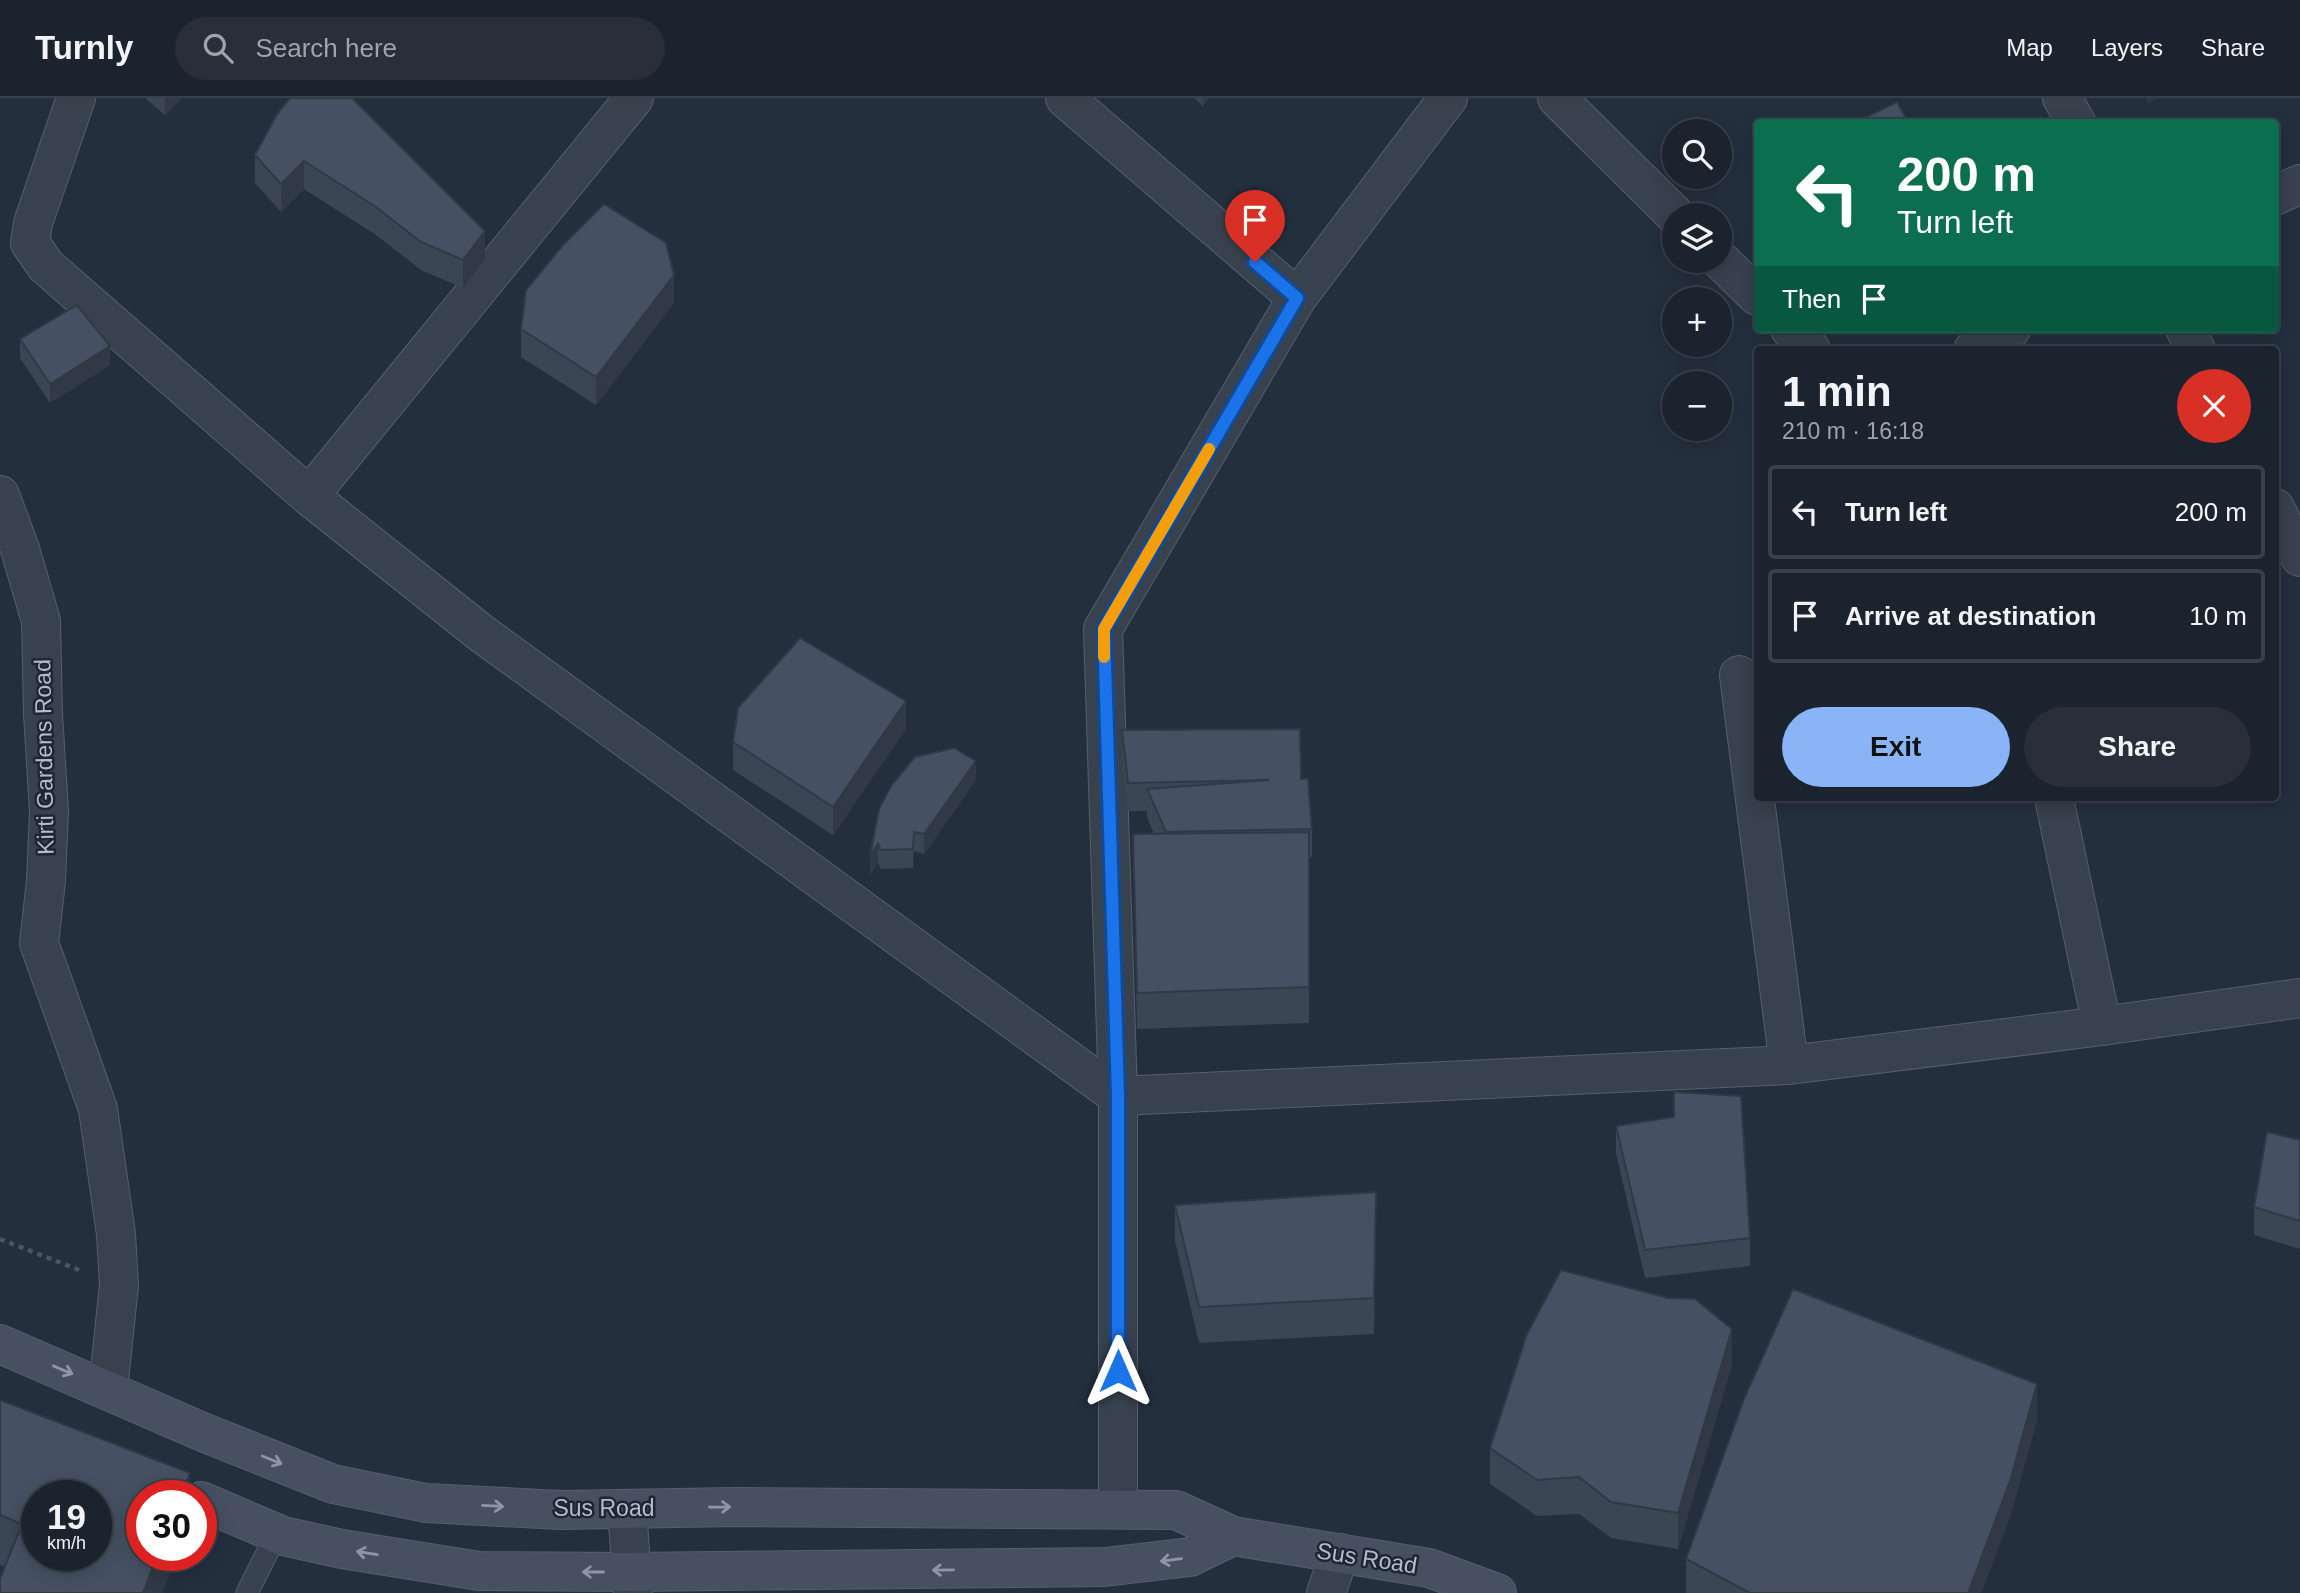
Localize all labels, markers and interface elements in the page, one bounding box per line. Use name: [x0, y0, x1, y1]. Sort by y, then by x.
search box: [175, 17, 665, 80]
text: Turnly: [35, 29, 133, 66]
icon: search: [199, 29, 237, 67]
text: Search here: [255, 33, 397, 63]
text: Map: [2006, 34, 2053, 61]
text: Layers: [2091, 34, 2163, 61]
text: Share: [2201, 34, 2265, 61]
map controls: [1662, 119, 1732, 441]
button: search: [1662, 119, 1732, 189]
icon: left: [1782, 147, 1873, 238]
text: 200 m: [1897, 147, 2036, 201]
pin: [1225, 190, 1285, 262]
icon: arrive: [1236, 201, 1274, 239]
button: layers: [1662, 203, 1732, 273]
text: Turn left: [1897, 204, 2013, 240]
icon: arrive: [1855, 280, 1893, 318]
text: Then: [1782, 284, 1841, 314]
button: +: [1662, 287, 1732, 357]
text: 1 min: [1782, 368, 1892, 415]
button: close: [2177, 369, 2251, 443]
button: −: [1662, 371, 1732, 441]
text: 210 m · 16:18: [1782, 418, 1924, 444]
icon: left: [1786, 493, 1824, 531]
text: Turn left: [1845, 497, 1947, 527]
text: 200 m: [2175, 497, 2247, 527]
icon: arrive: [1786, 597, 1824, 635]
text: Arrive at destination: [1845, 601, 2096, 631]
text: 10 m: [2189, 601, 2247, 631]
street label: Kirti Gardens Road: [29, 659, 59, 855]
button: Exit: [1782, 707, 2010, 787]
button: Share: [2024, 707, 2251, 787]
position arrow: [1081, 1334, 1155, 1408]
one-way arrow: [52, 1365, 73, 1378]
one-way arrow: [261, 1454, 282, 1467]
speed limit sign: 30: [126, 1480, 217, 1571]
street label: Sus Road: [553, 1495, 655, 1521]
text: 19: [47, 1497, 86, 1536]
one-way arrow: [481, 1500, 504, 1513]
one-way arrow: [709, 1501, 732, 1514]
text: km/h: [47, 1533, 86, 1553]
street label: Sus Road: [1315, 1537, 1419, 1579]
one-way arrow: [357, 1546, 379, 1559]
one-way arrow: [1160, 1553, 1182, 1566]
one-way arrow: [932, 1563, 955, 1577]
one-way arrow: [582, 1565, 605, 1579]

